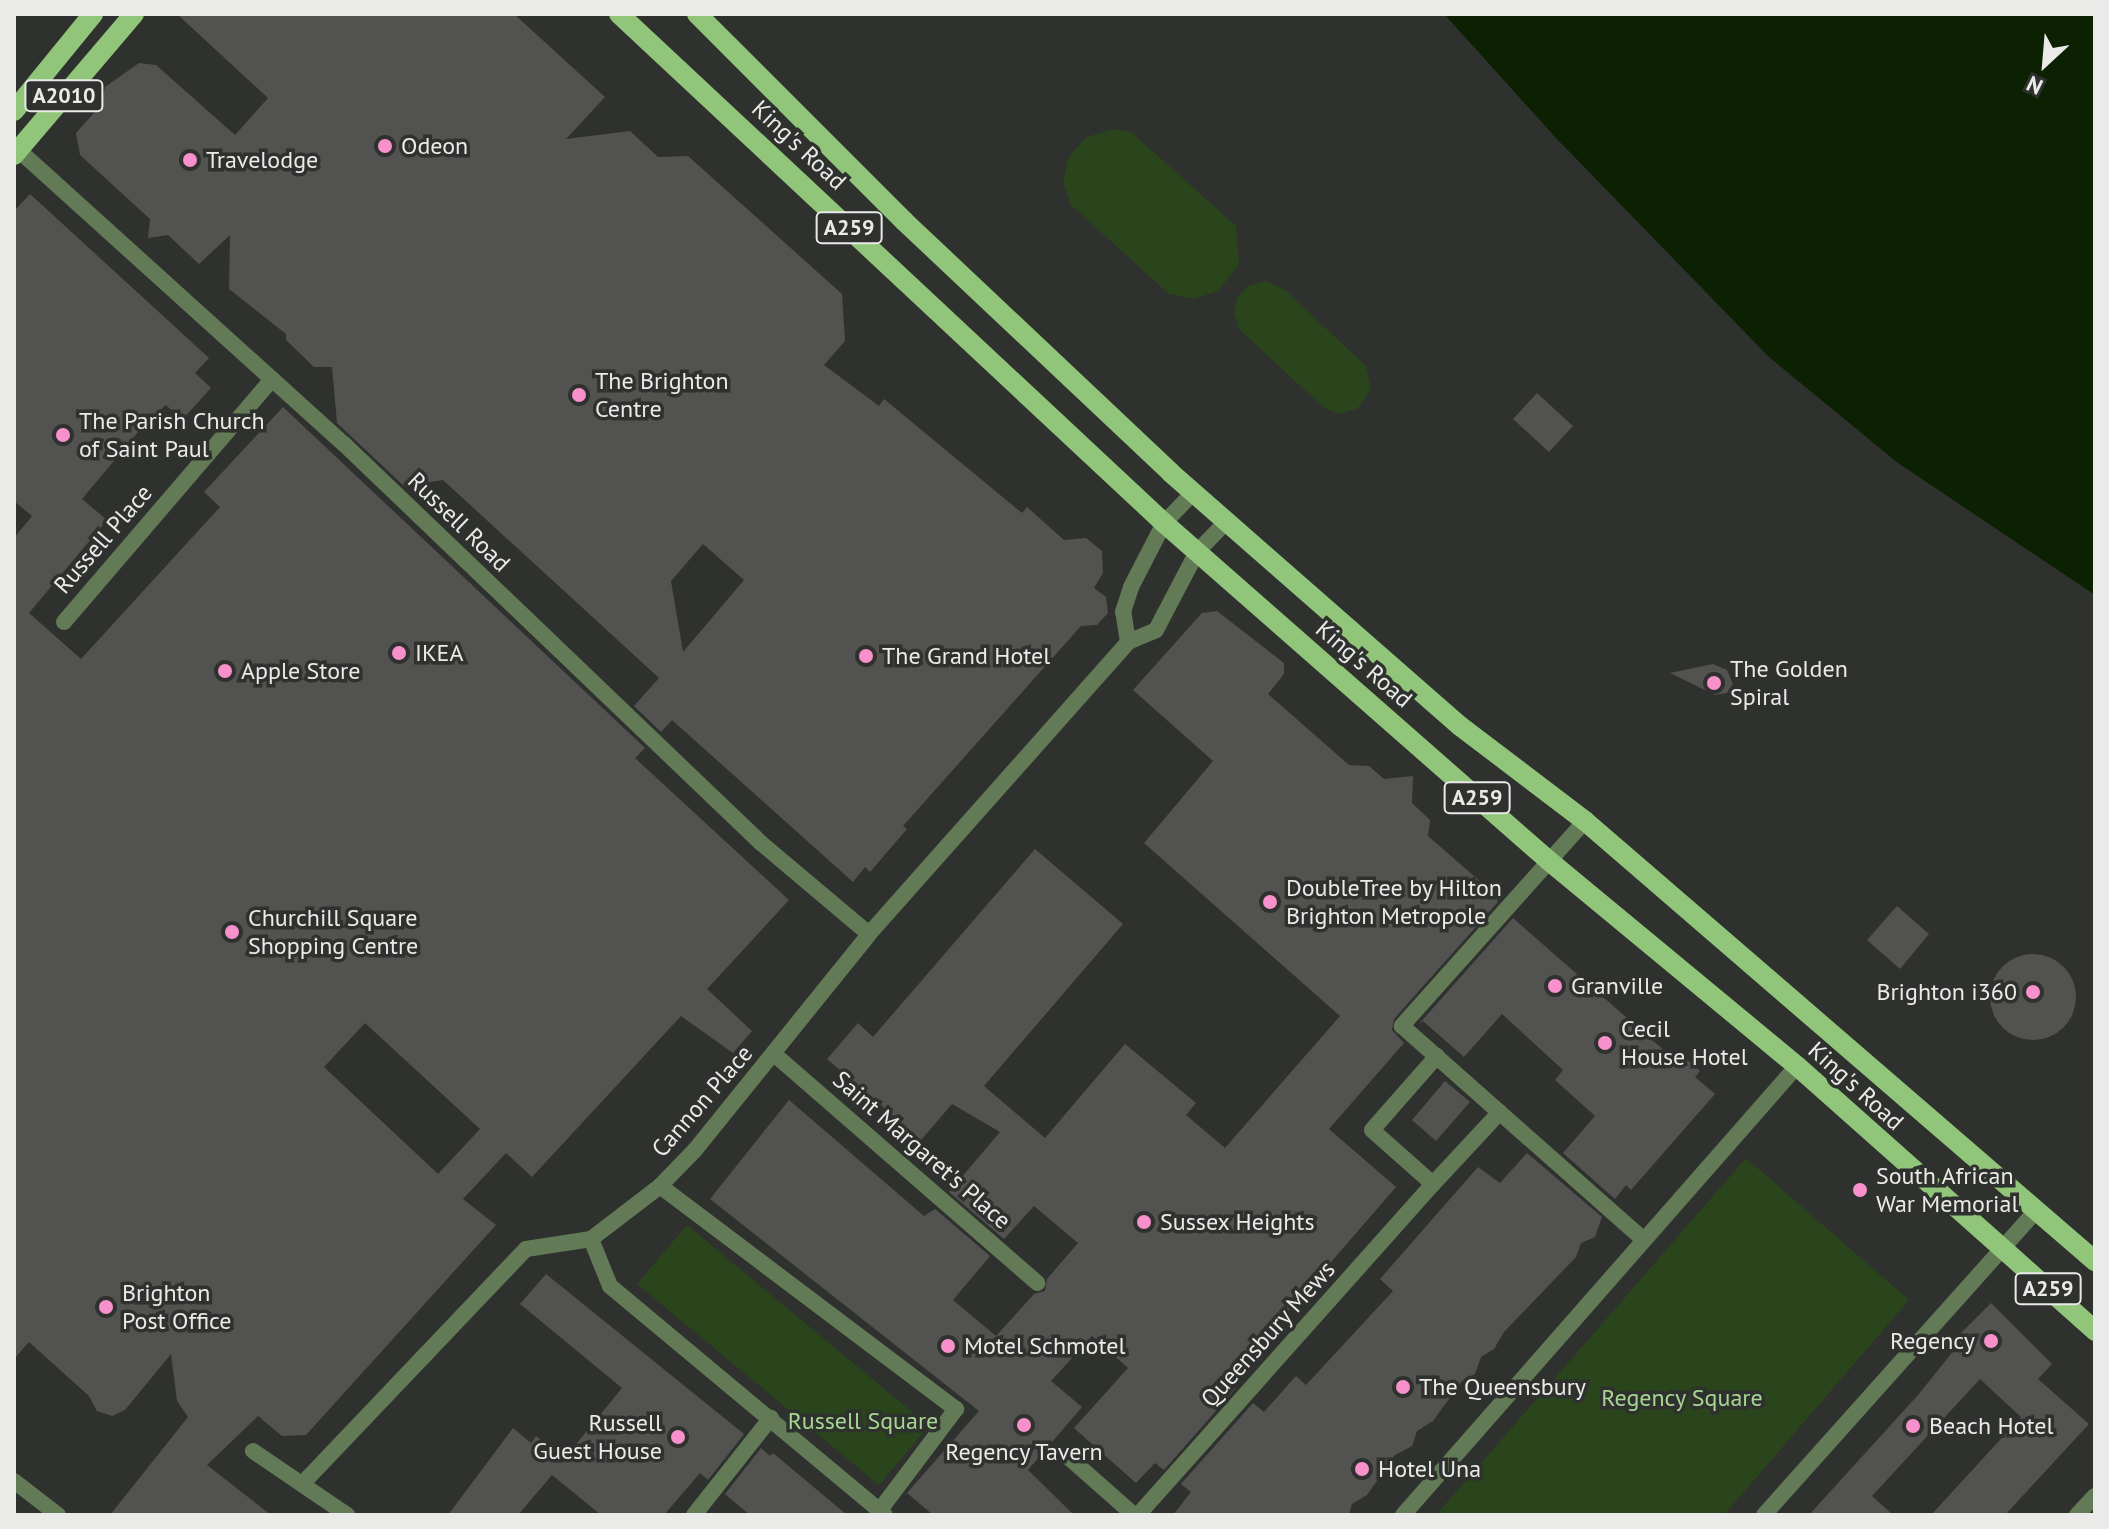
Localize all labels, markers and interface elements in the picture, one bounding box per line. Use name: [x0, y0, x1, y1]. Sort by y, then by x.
north arrow: [2005, 24, 2085, 104]
text: N: [2022, 70, 2047, 101]
road number: A2010: [24, 78, 104, 114]
street label: King's Road: [746, 94, 852, 196]
place label: Odeon: [401, 132, 468, 160]
marker: Odeon: [376, 137, 394, 155]
place label: Travelodge: [206, 146, 318, 174]
marker: Travelodge: [181, 151, 199, 169]
road number: A259: [815, 210, 883, 246]
place label: The Brighton Centre: [595, 367, 729, 423]
marker: The Brighton Centre: [570, 386, 588, 404]
place label: The Parish Church of Saint Paul: [79, 407, 265, 463]
marker: The Parish Church of Saint Paul: [54, 426, 72, 444]
street label: Russell Road: [402, 466, 516, 578]
street label: Russell Place: [48, 479, 158, 599]
street label: King's Road: [1310, 614, 1418, 714]
place label: IKEA: [415, 639, 464, 667]
place label: The Grand Hotel: [882, 642, 1050, 670]
marker: IKEA: [390, 644, 408, 662]
marker: The Grand Hotel: [857, 647, 875, 665]
place label: The Golden Spiral: [1730, 655, 1848, 711]
place label: Apple Store: [241, 657, 360, 685]
marker: Apple Store: [216, 662, 234, 680]
marker: The Golden Spiral: [1705, 674, 1723, 692]
road number: A259: [1443, 780, 1511, 816]
place label: DoubleTree by Hilton Brighton Metropole: [1286, 874, 1503, 930]
marker: DoubleTree by Hilton Brighton Metropole: [1261, 893, 1279, 911]
place label: Churchill Square Shopping Centre: [248, 904, 418, 960]
marker: Churchill Square Shopping Centre: [223, 923, 241, 941]
place label: Granville: [1571, 972, 1663, 1000]
marker: Granville: [1546, 977, 1564, 995]
place label: Brighton i360: [1876, 978, 2017, 1006]
marker: Brighton i360: [2024, 983, 2042, 1001]
place label: Cecil House Hotel: [1621, 1015, 1748, 1071]
marker: Cecil House Hotel: [1596, 1034, 1614, 1052]
street label: King's Road: [1802, 1036, 1910, 1136]
street label: Cannon Place: [646, 1039, 758, 1163]
street label: Saint Margaret's Place: [827, 1065, 1017, 1235]
place label: South African War Memorial: [1876, 1162, 2018, 1218]
marker: South African War Memorial: [1851, 1181, 1869, 1199]
place label: Sussex Heights: [1160, 1208, 1315, 1236]
marker: Sussex Heights: [1135, 1213, 1153, 1231]
street label: Queensbury Mews: [1195, 1255, 1341, 1413]
road number: A259: [2014, 1271, 2082, 1307]
place label: Brighton Post Office: [122, 1279, 232, 1335]
marker: Brighton Post Office: [97, 1298, 115, 1316]
place label: Regency: [1890, 1327, 1975, 1355]
place label: Motel Schmotel: [964, 1332, 1125, 1360]
marker: Regency: [1982, 1332, 2000, 1350]
marker: Motel Schmotel: [939, 1337, 957, 1355]
place label: The Queensbury: [1419, 1373, 1586, 1401]
marker: The Queensbury: [1394, 1378, 1412, 1396]
park label: Regency Square: [1601, 1384, 1763, 1412]
park label: Russell Square: [788, 1407, 938, 1435]
place label: Russell Guest House: [533, 1409, 662, 1465]
place label: Beach Hotel: [1929, 1412, 2054, 1440]
marker: Regency Tavern: [1015, 1416, 1033, 1434]
marker: Beach Hotel: [1904, 1417, 1922, 1435]
marker: Russell Guest House: [669, 1428, 687, 1446]
place label: Regency Tavern: [945, 1438, 1103, 1466]
place label: Hotel Una: [1378, 1455, 1481, 1483]
marker: Hotel Una: [1353, 1460, 1371, 1478]

